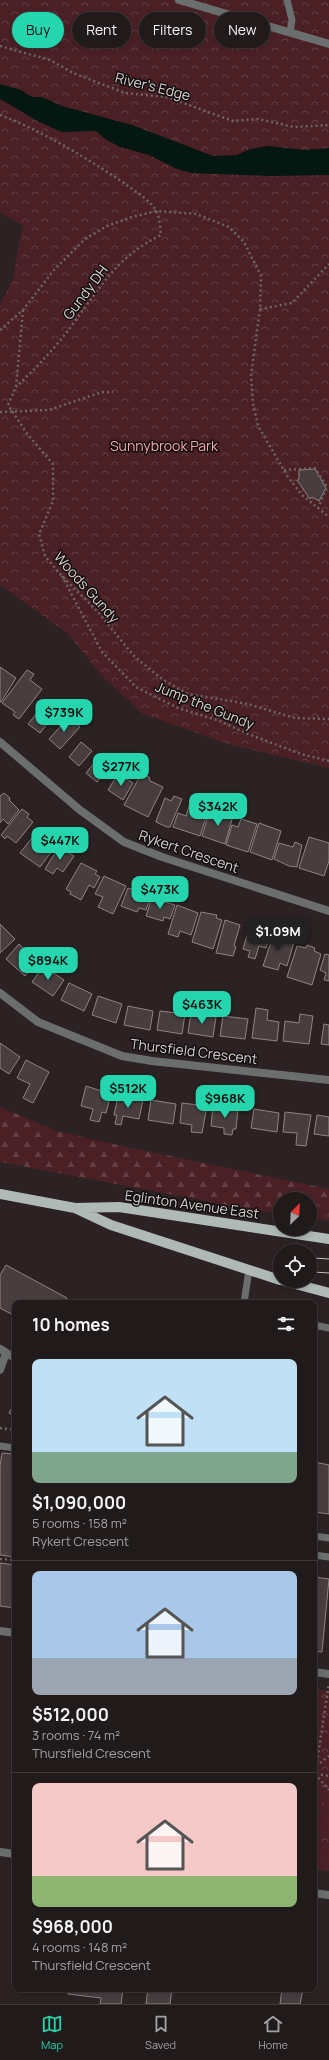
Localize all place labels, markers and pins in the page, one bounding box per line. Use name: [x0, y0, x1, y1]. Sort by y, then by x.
pin: $739K: [36, 699, 92, 733]
pin: $277K: [93, 753, 149, 787]
pin: $342K: [190, 793, 246, 827]
pin: $447K: [32, 827, 88, 861]
pin: $473K: [132, 876, 188, 910]
pin: $1.09M: [245, 918, 311, 952]
pin: $894K: [20, 947, 76, 981]
pin: $463K: [174, 991, 230, 1025]
pin: $512K: [100, 1075, 156, 1109]
pin: $968K: [197, 1085, 253, 1119]

